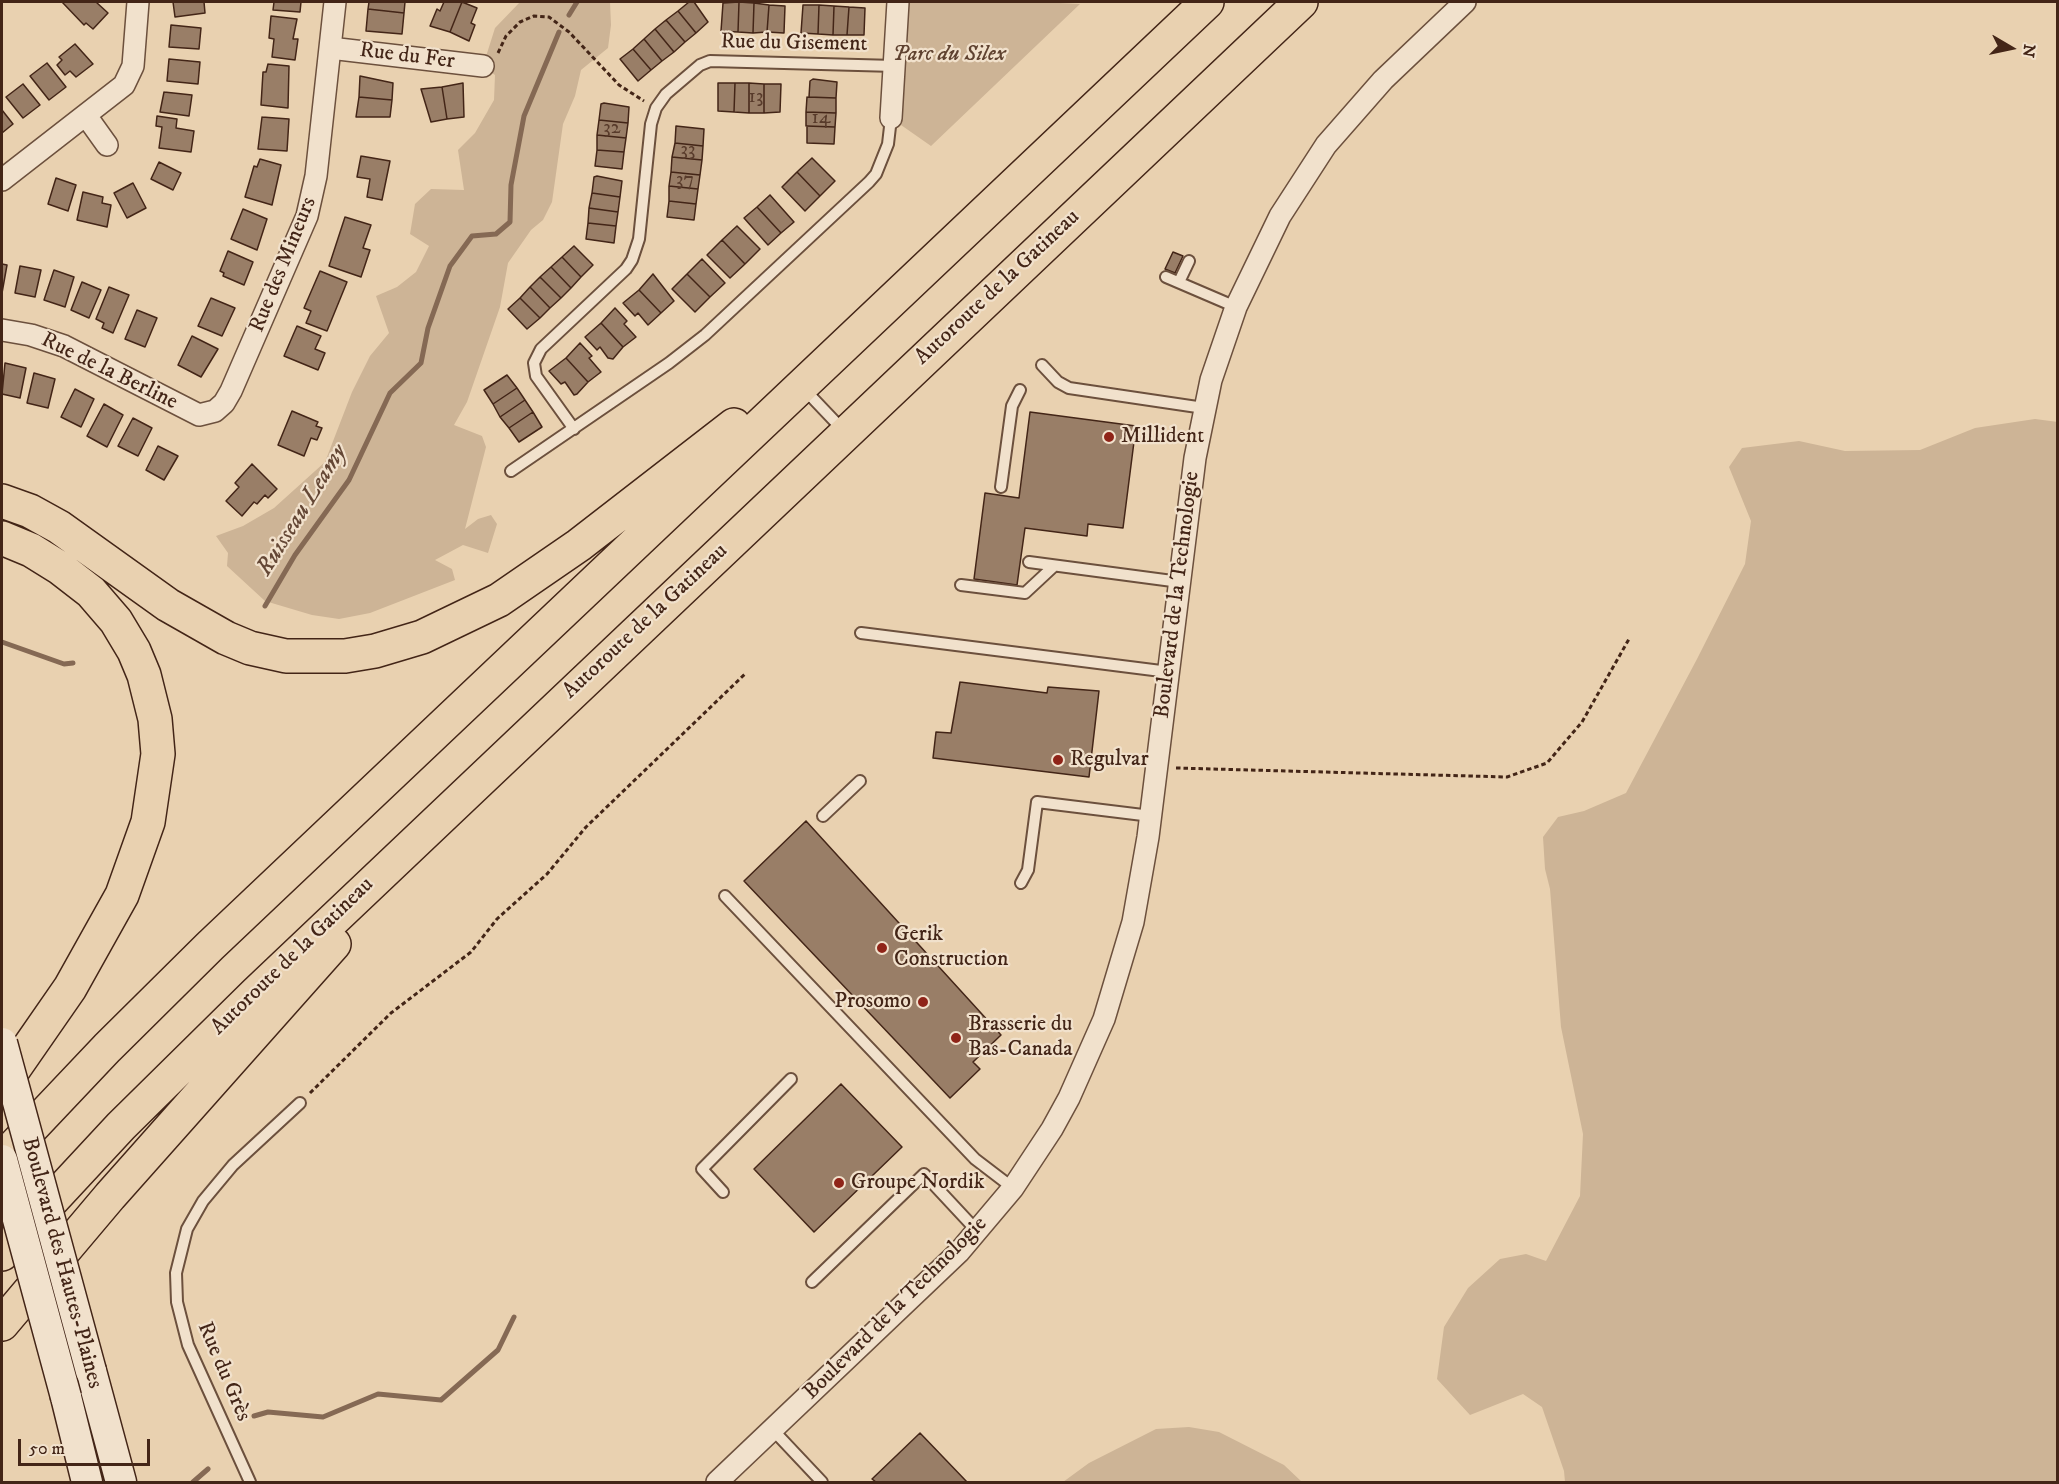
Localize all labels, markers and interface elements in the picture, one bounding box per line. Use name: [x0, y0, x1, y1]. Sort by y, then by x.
north arrow: [1981, 18, 2041, 78]
street label: Rue du Gisement: [720, 30, 868, 58]
street label: Rue du Fer: [358, 38, 456, 76]
park label: Parc du Silex: [893, 42, 1005, 68]
text: N: [2018, 43, 2040, 59]
house number: 13: [749, 86, 763, 110]
house number: 14: [812, 107, 830, 131]
house number: 32: [603, 117, 621, 141]
house number: 33: [681, 139, 695, 163]
house number: 37: [676, 169, 694, 193]
street label: Rue des Mineurs: [245, 193, 323, 337]
street label: Autoroute de la Gatineau: [910, 205, 1086, 371]
street label: Rue de la Berline: [36, 328, 182, 416]
place label: Millident: [1121, 424, 1204, 450]
marker: Millident: [1102, 430, 1116, 444]
water label: Ruisseau Leamy: [251, 440, 355, 582]
street label: Boulevard de la Technologie: [1150, 470, 1206, 720]
street label: Autoroute de la Gatineau: [558, 539, 734, 705]
place label: Regulvar: [1070, 747, 1149, 773]
marker: Regulvar: [1051, 753, 1065, 767]
street label: Autoroute de la Gatineau: [206, 872, 380, 1042]
place label: Gerik Construction: [894, 922, 1008, 974]
marker: Gerik Construction: [875, 941, 889, 955]
place label: Prosomo: [834, 989, 911, 1015]
marker: Prosomo: [916, 995, 930, 1009]
place label: Brasserie du Bas-Canada: [968, 1012, 1073, 1064]
marker: Brasserie du Bas-Canada: [949, 1031, 963, 1045]
street label: Boulevard des Hautes-Plaines: [15, 1135, 107, 1391]
place label: Groupe Nordik: [851, 1170, 985, 1196]
marker: Groupe Nordik: [832, 1176, 846, 1190]
street label: Boulevard de la Technologie: [799, 1212, 993, 1406]
street label: Rue du Grès: [190, 1318, 256, 1426]
scale bar: [21, 1427, 153, 1465]
text: 50 m: [29, 1438, 65, 1460]

